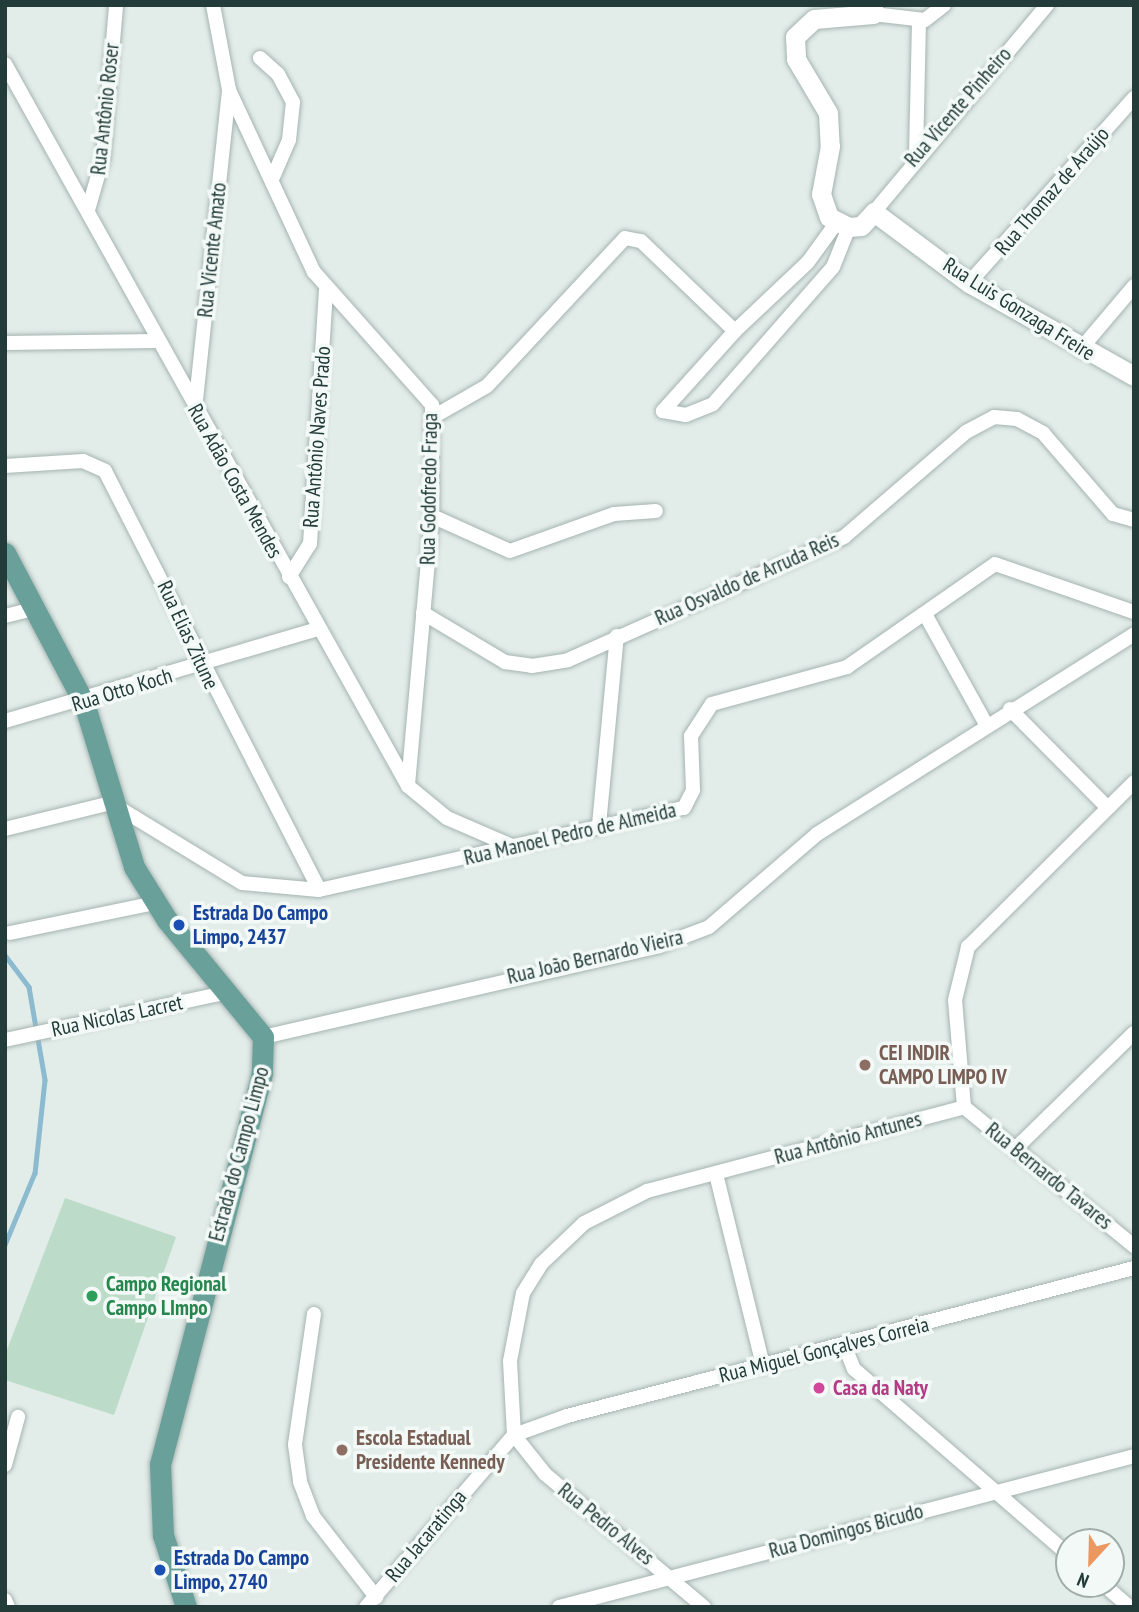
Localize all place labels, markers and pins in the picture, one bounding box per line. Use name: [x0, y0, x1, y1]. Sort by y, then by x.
place label: Estrada Do Campo Limpo, 2437: [193, 900, 328, 950]
marker: Estrada Do Campo Limpo, 2437: [171, 917, 187, 933]
place label: CEI INDIR CAMPO LIMPO IV: [879, 1040, 1007, 1090]
marker: CEI INDIR CAMPO LIMPO IV: [857, 1057, 873, 1073]
place label: Campo Regional Campo LImpo: [106, 1271, 226, 1321]
marker: Campo Regional Campo LImpo: [84, 1288, 100, 1304]
place label: Casa da Naty: [833, 1375, 928, 1401]
marker: Casa da Naty: [811, 1380, 827, 1396]
place label: Escola Estadual Presidente Kennedy: [356, 1425, 505, 1475]
marker: Escola Estadual Presidente Kennedy: [334, 1442, 350, 1458]
place label: Estrada Do Campo Limpo, 2740: [174, 1545, 309, 1595]
marker: Estrada Do Campo Limpo, 2740: [152, 1562, 168, 1578]

